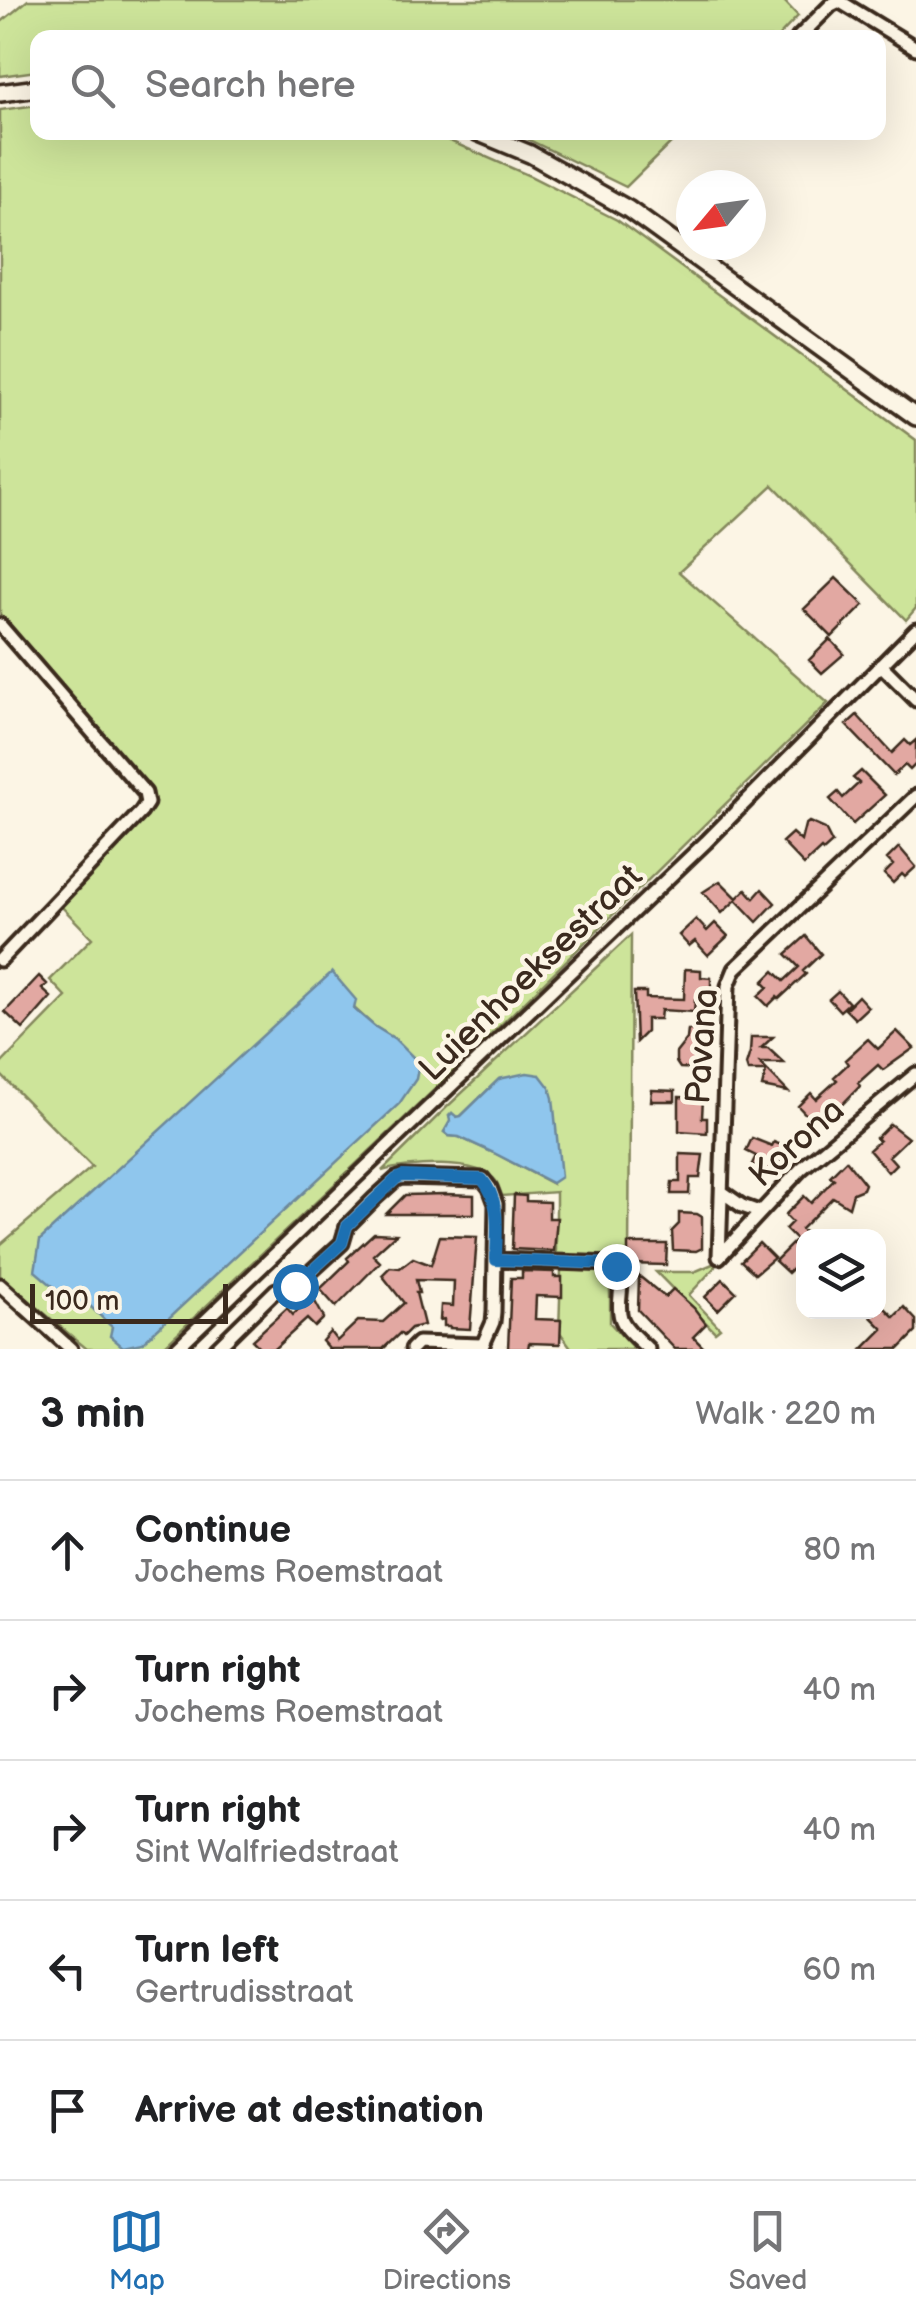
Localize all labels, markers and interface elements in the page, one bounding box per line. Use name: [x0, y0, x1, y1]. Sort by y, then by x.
search box: [30, 30, 886, 140]
icon: search: [65, 58, 120, 113]
text: Search here: [145, 63, 356, 108]
north arrow: [676, 170, 766, 260]
street label: Luienhoeksestraat: [410, 855, 652, 1091]
street label: Pavana: [677, 987, 728, 1106]
street label: Korona: [740, 1089, 854, 1197]
map controls: [796, 1229, 886, 1319]
button: layers: [796, 1229, 886, 1319]
route end: [594, 1244, 640, 1290]
route start: [273, 1264, 319, 1310]
scale bar: [30, 1279, 228, 1324]
text: 100 m: [45, 1285, 119, 1318]
text: 3 min: [40, 1389, 145, 1440]
text: Walk · 220 m: [695, 1395, 876, 1434]
text: Continue: [135, 1508, 291, 1553]
icon: ahead: [40, 1523, 95, 1578]
text: 80 m: [803, 1531, 876, 1570]
text: Jochems Roemstraat: [135, 1553, 443, 1592]
text: Turn right: [135, 1648, 300, 1693]
icon: right: [40, 1663, 95, 1718]
text: 40 m: [803, 1671, 876, 1710]
text: Jochems Roemstraat: [135, 1693, 443, 1732]
text: Turn right: [135, 1788, 300, 1833]
icon: right: [40, 1803, 95, 1858]
text: 40 m: [803, 1811, 876, 1850]
text: Sint Walfriedstraat: [135, 1833, 399, 1872]
text: Turn left: [135, 1928, 279, 1973]
icon: left: [40, 1943, 95, 1998]
text: 60 m: [803, 1951, 876, 1990]
text: Gertrudisstraat: [135, 1973, 353, 2012]
icon: arrive: [40, 2083, 95, 2138]
text: Arrive at destination: [135, 2088, 484, 2133]
tab: Map: [109, 2204, 165, 2297]
tab: Directions: [382, 2204, 511, 2297]
tab: Saved: [729, 2204, 807, 2297]

